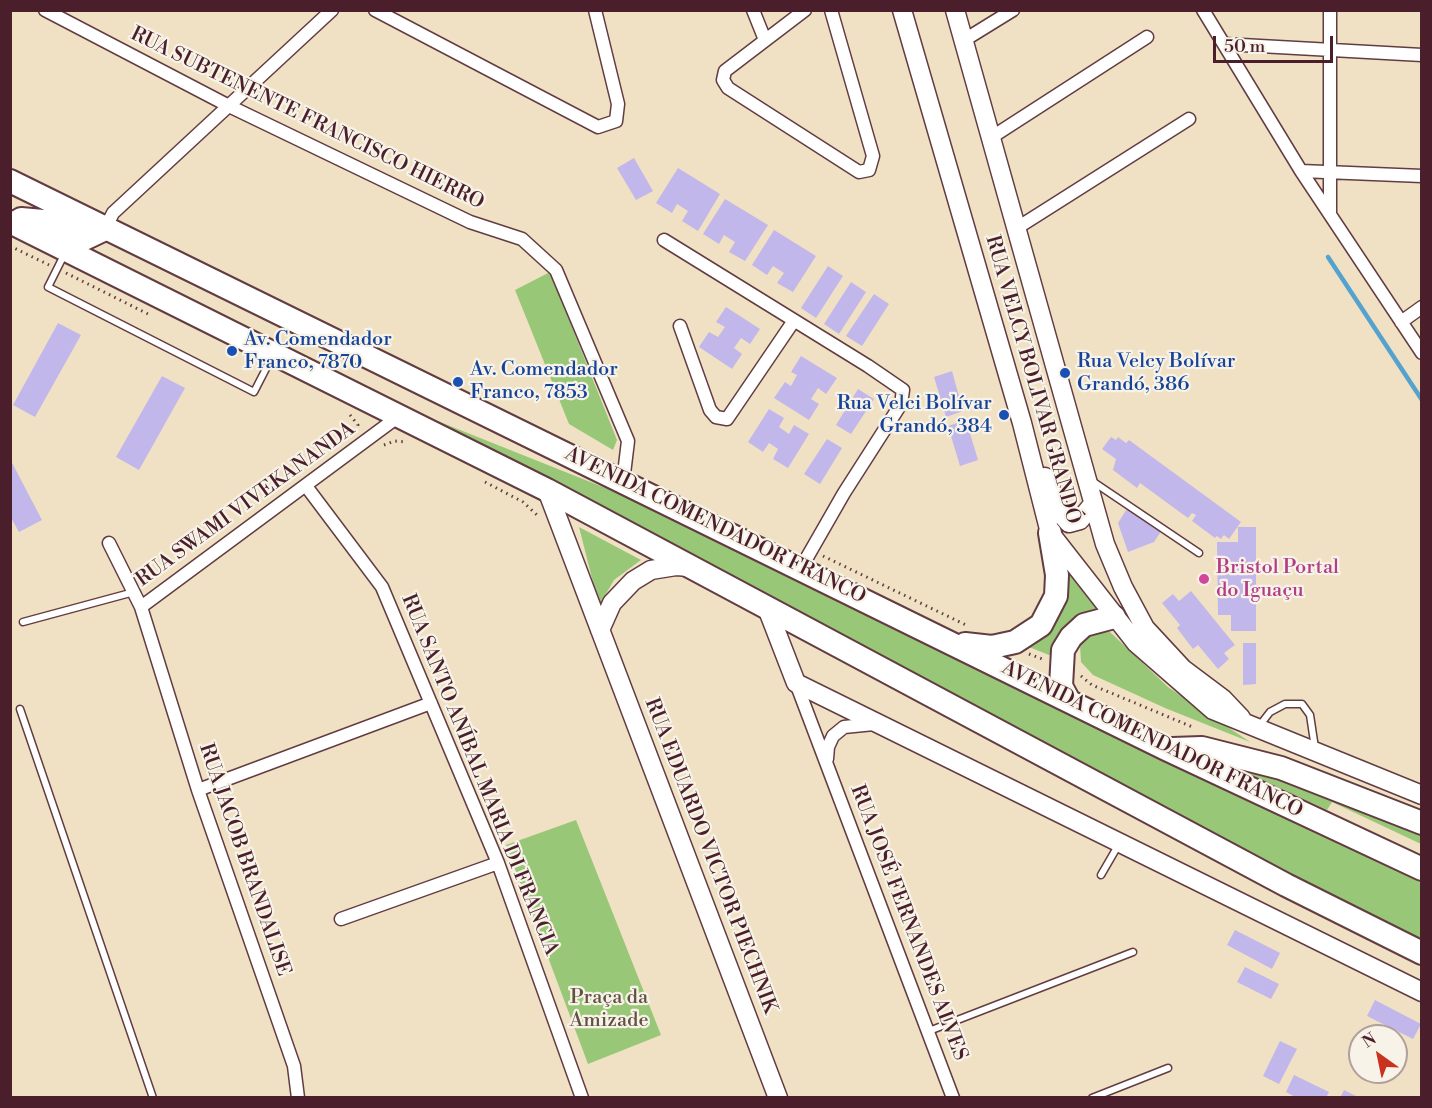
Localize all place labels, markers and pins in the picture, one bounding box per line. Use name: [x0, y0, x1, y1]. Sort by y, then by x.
place label: Av. Comendador Franco, 7870: [244, 328, 392, 375]
marker: Av. Comendador Franco, 7870: [225, 344, 239, 358]
place label: Rua Velcy Bolívar Grandó, 386: [1077, 350, 1235, 397]
place label: Av. Comendador Franco, 7853: [470, 358, 618, 405]
marker: Rua Velcy Bolívar Grandó, 386: [1058, 366, 1072, 380]
marker: Av. Comendador Franco, 7853: [451, 375, 465, 389]
place label: Rua Velci Bolívar Grandó, 384: [837, 392, 992, 439]
marker: Rua Velci Bolívar Grandó, 384: [997, 408, 1011, 422]
place label: Bristol Portal do Iguaçu: [1216, 556, 1339, 603]
marker: Bristol Portal do Iguaçu: [1197, 572, 1211, 586]

